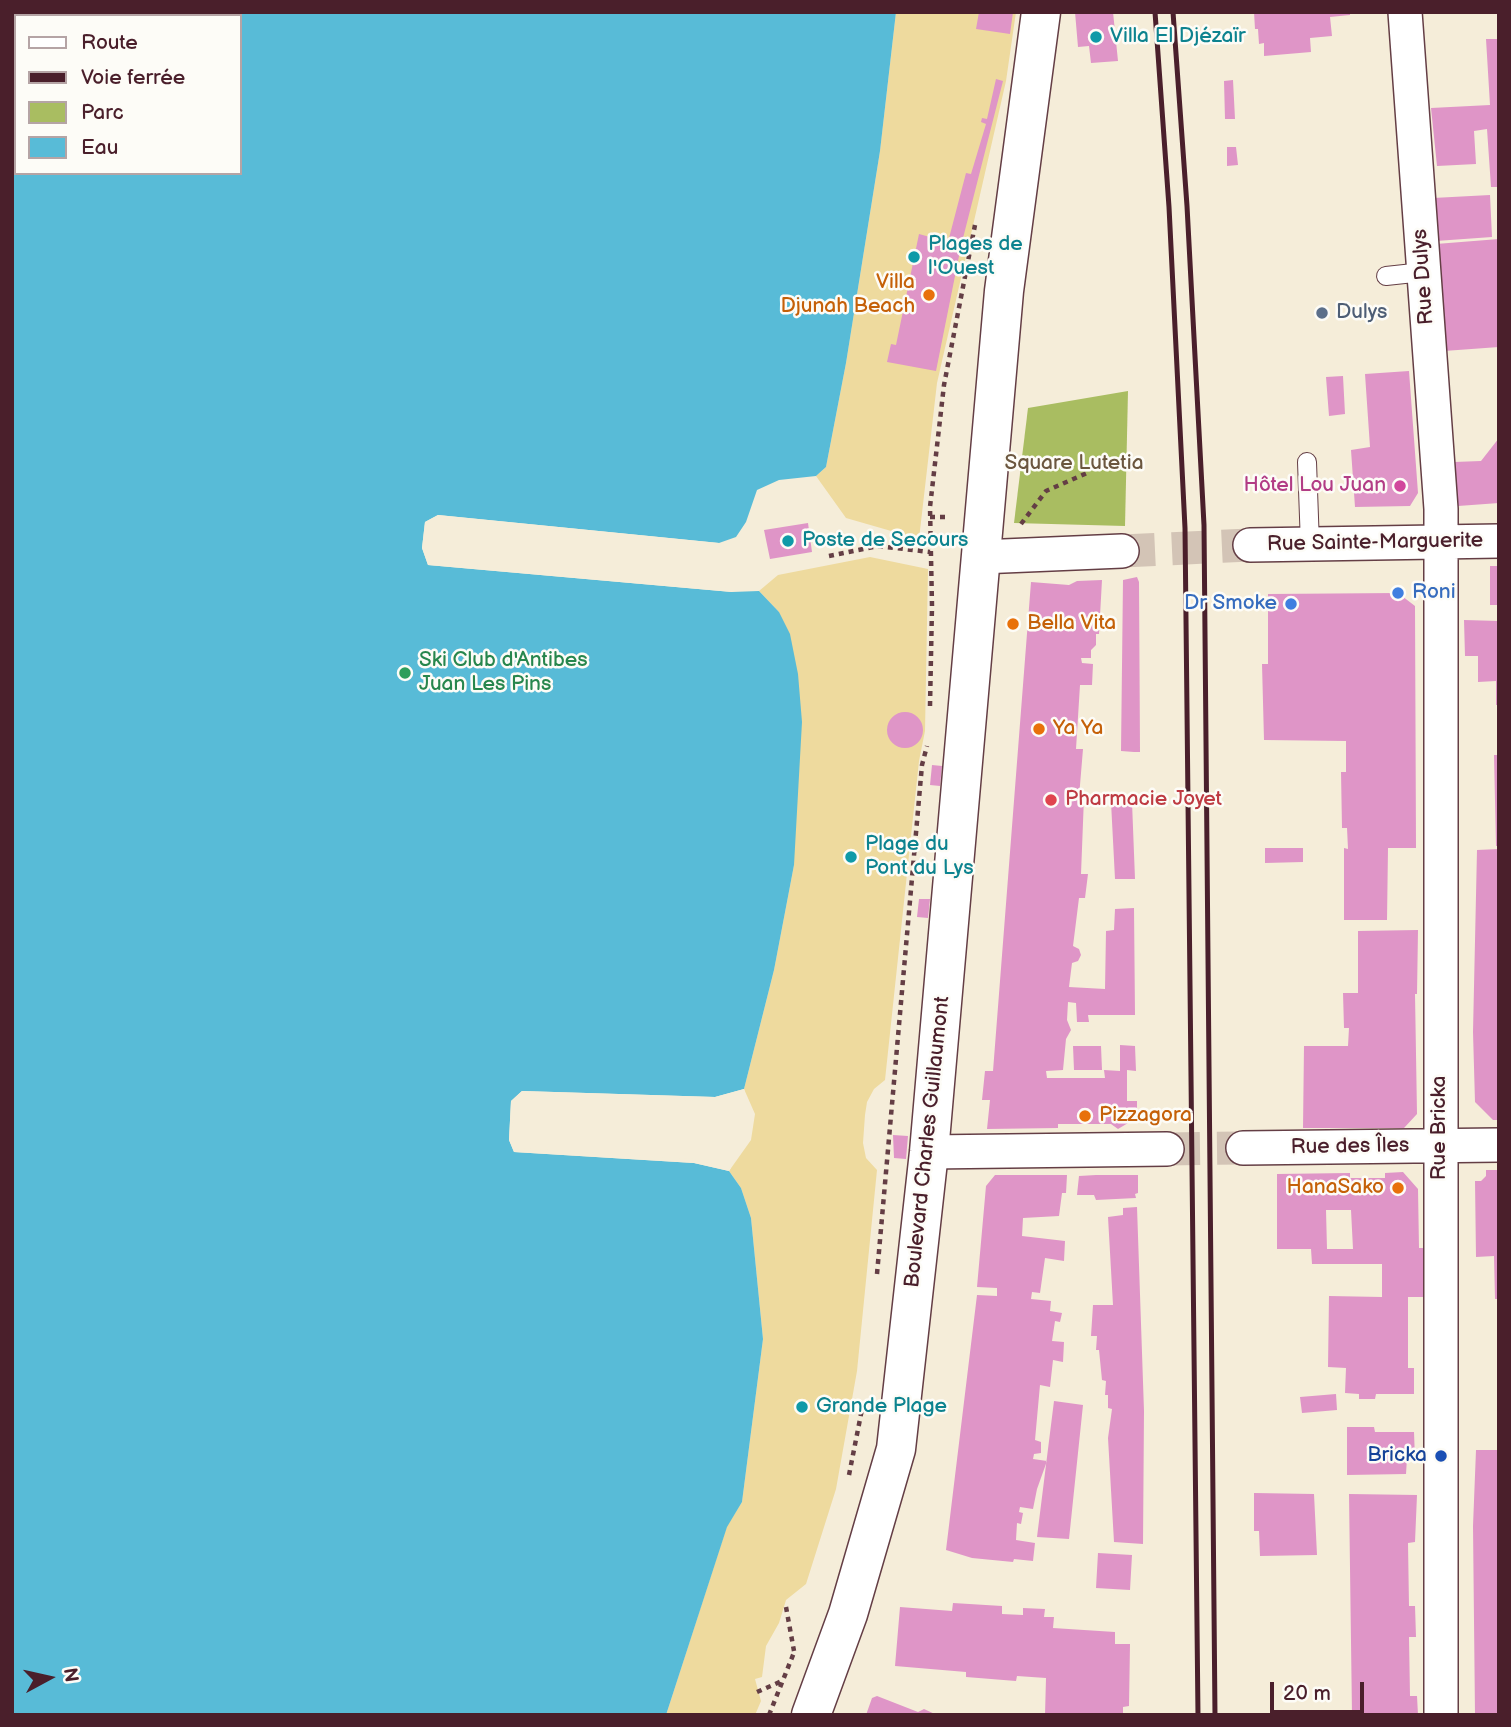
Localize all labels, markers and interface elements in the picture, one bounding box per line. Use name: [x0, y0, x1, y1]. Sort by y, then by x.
legend: [14, 14, 242, 175]
place label: Villa El Djézaïr: [1110, 24, 1246, 50]
marker: Villa El Djézaïr: [1088, 29, 1104, 45]
text: Route: [81, 30, 138, 55]
text: Voie ferrée: [81, 65, 185, 90]
text: Parc: [81, 100, 124, 125]
text: Eau: [81, 135, 118, 160]
street label: Rue Dulys: [1408, 228, 1440, 326]
place label: Plages de l'Ouest: [928, 232, 1023, 282]
marker: Plages de l'Ouest: [906, 249, 922, 265]
place label: Villa Djunah Beach: [780, 270, 915, 320]
marker: Villa Djunah Beach: [921, 287, 937, 303]
place label: Dulys: [1336, 300, 1387, 326]
marker: Dulys: [1314, 305, 1330, 321]
park label: Square Lutetia: [1004, 451, 1144, 477]
place label: Hôtel Lou Juan: [1244, 473, 1386, 499]
marker: Hôtel Lou Juan: [1392, 478, 1408, 494]
place label: Poste de Secours: [802, 528, 969, 554]
street label: Rue Sainte-Marguerite: [1267, 529, 1483, 557]
marker: Poste de Secours: [780, 533, 796, 549]
place label: Roni: [1412, 580, 1456, 606]
marker: Roni: [1390, 585, 1406, 601]
place label: Dr Smoke: [1184, 591, 1277, 617]
marker: Dr Smoke: [1283, 596, 1299, 612]
place label: Bella Vita: [1027, 611, 1116, 637]
marker: Bella Vita: [1005, 616, 1021, 632]
place label: Ski Club d'Antibes Juan Les Pins: [419, 648, 588, 698]
marker: Ski Club d'Antibes Juan Les Pins: [397, 665, 413, 681]
place label: Ya Ya: [1053, 716, 1103, 742]
marker: Ya Ya: [1031, 721, 1047, 737]
place label: Pharmacie Joyet: [1065, 787, 1222, 813]
marker: Pharmacie Joyet: [1043, 792, 1059, 808]
place label: Plage du Pont du Lys: [865, 832, 974, 882]
marker: Plage du Pont du Lys: [843, 849, 859, 865]
street label: Boulevard Charles Guillaumont: [900, 995, 956, 1289]
street label: Rue Bricka: [1427, 1076, 1453, 1180]
place label: Pizzagora: [1099, 1103, 1192, 1129]
marker: Pizzagora: [1077, 1108, 1093, 1124]
street label: Rue des Îles: [1290, 1133, 1410, 1161]
place label: HanaSako: [1287, 1175, 1384, 1201]
marker: HanaSako: [1390, 1180, 1406, 1196]
place label: Grande Plage: [816, 1394, 947, 1420]
marker: Grande Plage: [794, 1399, 810, 1415]
place label: Bricka: [1367, 1443, 1427, 1469]
marker: Bricka: [1433, 1448, 1449, 1464]
north arrow: [14, 1643, 84, 1713]
text: N: [58, 1666, 83, 1684]
scale bar: [1273, 1668, 1368, 1712]
text: 20 m: [1283, 1681, 1331, 1706]

